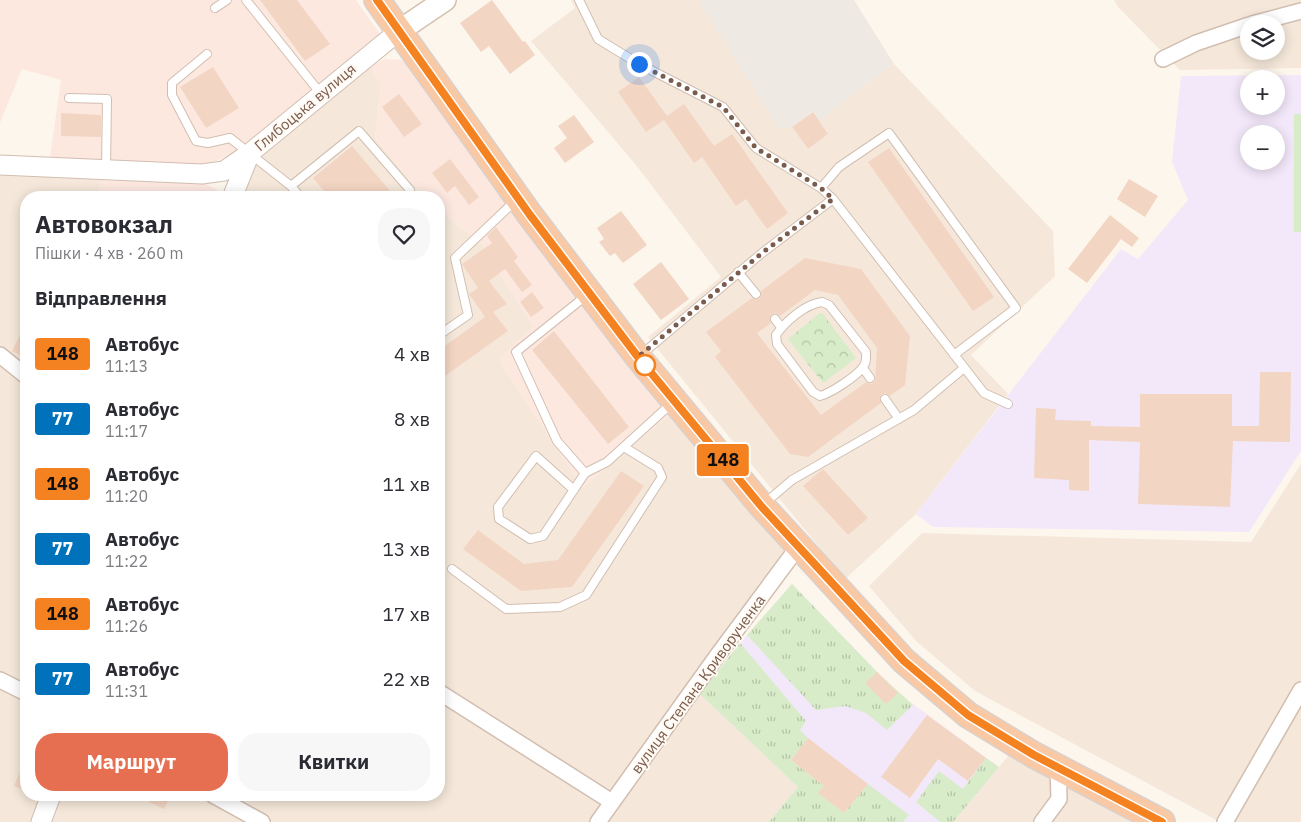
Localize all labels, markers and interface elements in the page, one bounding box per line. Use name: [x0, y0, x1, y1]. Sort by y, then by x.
map controls: [1240, 15, 1285, 170]
button: layers: [1240, 15, 1285, 60]
your location: [627, 52, 652, 77]
street label: Глибоцька вулиця: [250, 59, 360, 155]
button: +: [1240, 70, 1285, 115]
button: −: [1240, 125, 1285, 170]
text: Автовокзал: [35, 208, 173, 240]
button: heart: [378, 208, 430, 260]
text: Пішки · 4 хв · 260 m: [35, 243, 184, 263]
text: Відправлення: [35, 286, 167, 310]
text: Автобус: [105, 332, 179, 356]
text: 148: [46, 342, 79, 365]
text: 4 хв: [394, 342, 430, 366]
unlabelled marker: [634, 354, 656, 376]
text: 11:13: [105, 356, 148, 376]
text: Автобус: [105, 397, 179, 421]
text: 77: [52, 407, 73, 430]
text: 8 хв: [394, 407, 430, 431]
text: 11:17: [105, 421, 148, 441]
line badge: 148: [694, 444, 752, 476]
text: 148: [707, 448, 739, 471]
text: Автобус: [105, 462, 179, 486]
text: 148: [46, 472, 79, 495]
text: 11 хв: [382, 472, 430, 496]
text: 11:20: [105, 486, 148, 506]
text: Автобус: [105, 527, 179, 551]
text: 77: [52, 537, 73, 560]
text: 13 хв: [382, 537, 430, 561]
text: 11:22: [105, 551, 148, 571]
street label: вулиця Степана Криворученка: [627, 591, 769, 777]
text: Автобус: [105, 592, 179, 616]
text: 148: [46, 602, 79, 625]
text: 17 хв: [382, 602, 430, 626]
text: 11:26: [105, 616, 148, 636]
text: Автобус: [105, 657, 179, 681]
text: 77: [52, 667, 73, 690]
text: 22 хв: [382, 667, 430, 691]
text: 11:31: [105, 681, 148, 701]
button: Маршрут: [35, 733, 228, 791]
button: Квитки: [238, 733, 430, 791]

